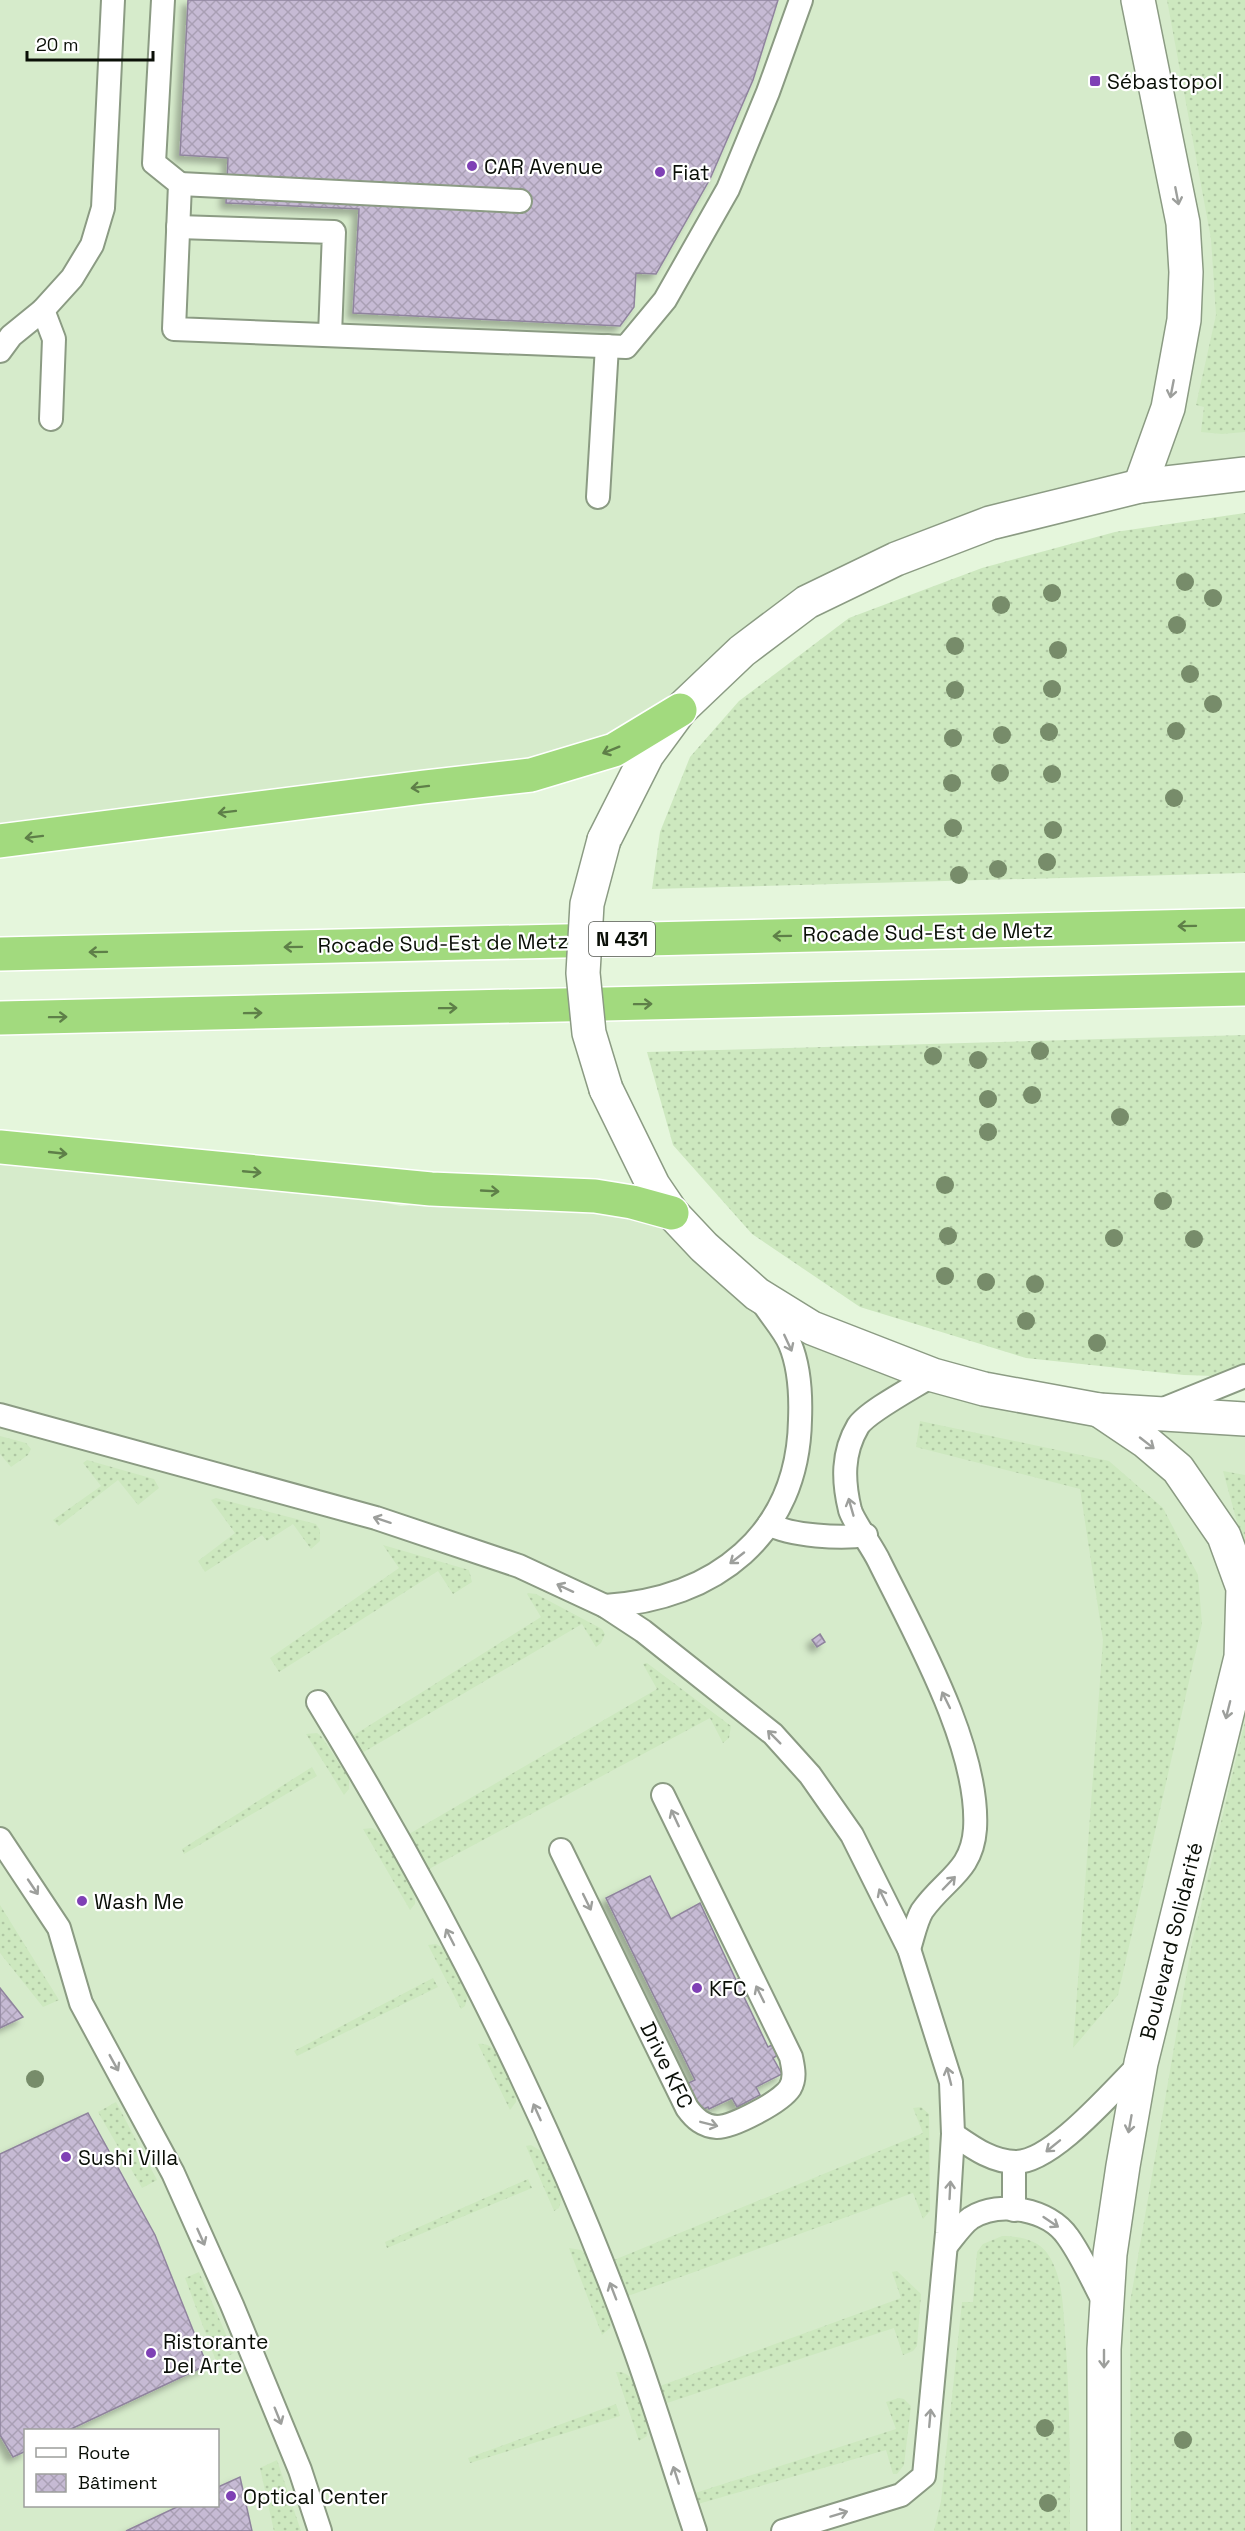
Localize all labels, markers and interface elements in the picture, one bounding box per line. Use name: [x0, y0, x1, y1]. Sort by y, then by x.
scale bar: [27, 24, 153, 62]
text: 20 m: [36, 33, 79, 56]
place label: Sébastopol: [1107, 68, 1223, 95]
marker: Sébastopol: [1088, 74, 1102, 88]
place label: CAR Avenue: [484, 153, 603, 180]
marker: CAR Avenue: [465, 159, 479, 173]
place label: Fiat: [672, 159, 710, 186]
marker: Fiat: [653, 165, 667, 179]
one-way arrow: [1172, 185, 1183, 205]
one-way arrow: [1166, 378, 1177, 398]
one-way arrow: [602, 745, 620, 756]
one-way arrow: [411, 782, 431, 793]
one-way arrow: [218, 807, 237, 818]
one-way arrow: [24, 832, 44, 843]
street label: Rocade Sud-Est de Metz: [802, 916, 1054, 948]
one-way arrow: [1177, 920, 1197, 932]
road number: N 431: [589, 922, 655, 956]
street label: Rocade Sud-Est de Metz: [317, 927, 569, 959]
one-way arrow: [772, 930, 792, 941]
one-way arrow: [283, 941, 303, 953]
one-way arrow: [88, 946, 108, 957]
one-way arrow: [633, 998, 653, 1009]
one-way arrow: [438, 1003, 458, 1014]
one-way arrow: [243, 1007, 263, 1018]
one-way arrow: [48, 1011, 68, 1023]
one-way arrow: [48, 1148, 68, 1159]
one-way arrow: [242, 1167, 262, 1178]
one-way arrow: [479, 1186, 499, 1197]
one-way arrow: [783, 1334, 794, 1352]
one-way arrow: [1138, 1437, 1154, 1450]
one-way arrow: [845, 1498, 856, 1517]
one-way arrow: [373, 1514, 392, 1525]
one-way arrow: [729, 1551, 745, 1564]
one-way arrow: [556, 1581, 574, 1593]
one-way arrow: [939, 1692, 951, 1710]
one-way arrow: [1222, 1700, 1234, 1719]
one-way arrow: [767, 1729, 782, 1744]
one-way arrow: [668, 1810, 680, 1828]
street label: Boulevard Solidarité: [1133, 1839, 1209, 2043]
one-way arrow: [942, 1875, 956, 1890]
one-way arrow: [27, 1879, 39, 1895]
place label: Wash Me: [94, 1888, 184, 1915]
one-way arrow: [877, 1888, 888, 1906]
one-way arrow: [582, 1893, 593, 1911]
marker: Wash Me: [75, 1894, 89, 1908]
one-way arrow: [444, 1929, 456, 1946]
place label: KFC: [709, 1975, 746, 2002]
marker: KFC: [690, 1981, 704, 1995]
one-way arrow: [754, 1985, 765, 2003]
street label: Drive KFC: [634, 2017, 700, 2113]
one-way arrow: [108, 2054, 120, 2071]
one-way arrow: [943, 2067, 954, 2086]
one-way arrow: [530, 2103, 542, 2121]
one-way arrow: [1124, 2114, 1135, 2133]
one-way arrow: [699, 2118, 718, 2130]
one-way arrow: [1045, 2140, 1061, 2153]
place label: Sushi Villa: [78, 2144, 178, 2171]
marker: Sushi Villa: [59, 2150, 73, 2164]
one-way arrow: [944, 2181, 955, 2201]
one-way arrow: [1043, 2216, 1059, 2228]
one-way arrow: [196, 2228, 208, 2246]
one-way arrow: [606, 2282, 617, 2301]
place label: Ristorante Del Arte: [163, 2328, 268, 2379]
marker: Ristorante Del Arte: [144, 2346, 158, 2360]
one-way arrow: [1098, 2349, 1110, 2369]
one-way arrow: [274, 2407, 285, 2425]
one-way arrow: [925, 2408, 936, 2428]
legend: [24, 2429, 219, 2507]
text: Route: [78, 2441, 130, 2464]
one-way arrow: [670, 2466, 681, 2485]
text: Bâtiment: [78, 2471, 158, 2494]
place label: Optical Center: [243, 2483, 388, 2510]
marker: Optical Center: [224, 2489, 238, 2503]
one-way arrow: [829, 2508, 848, 2519]

